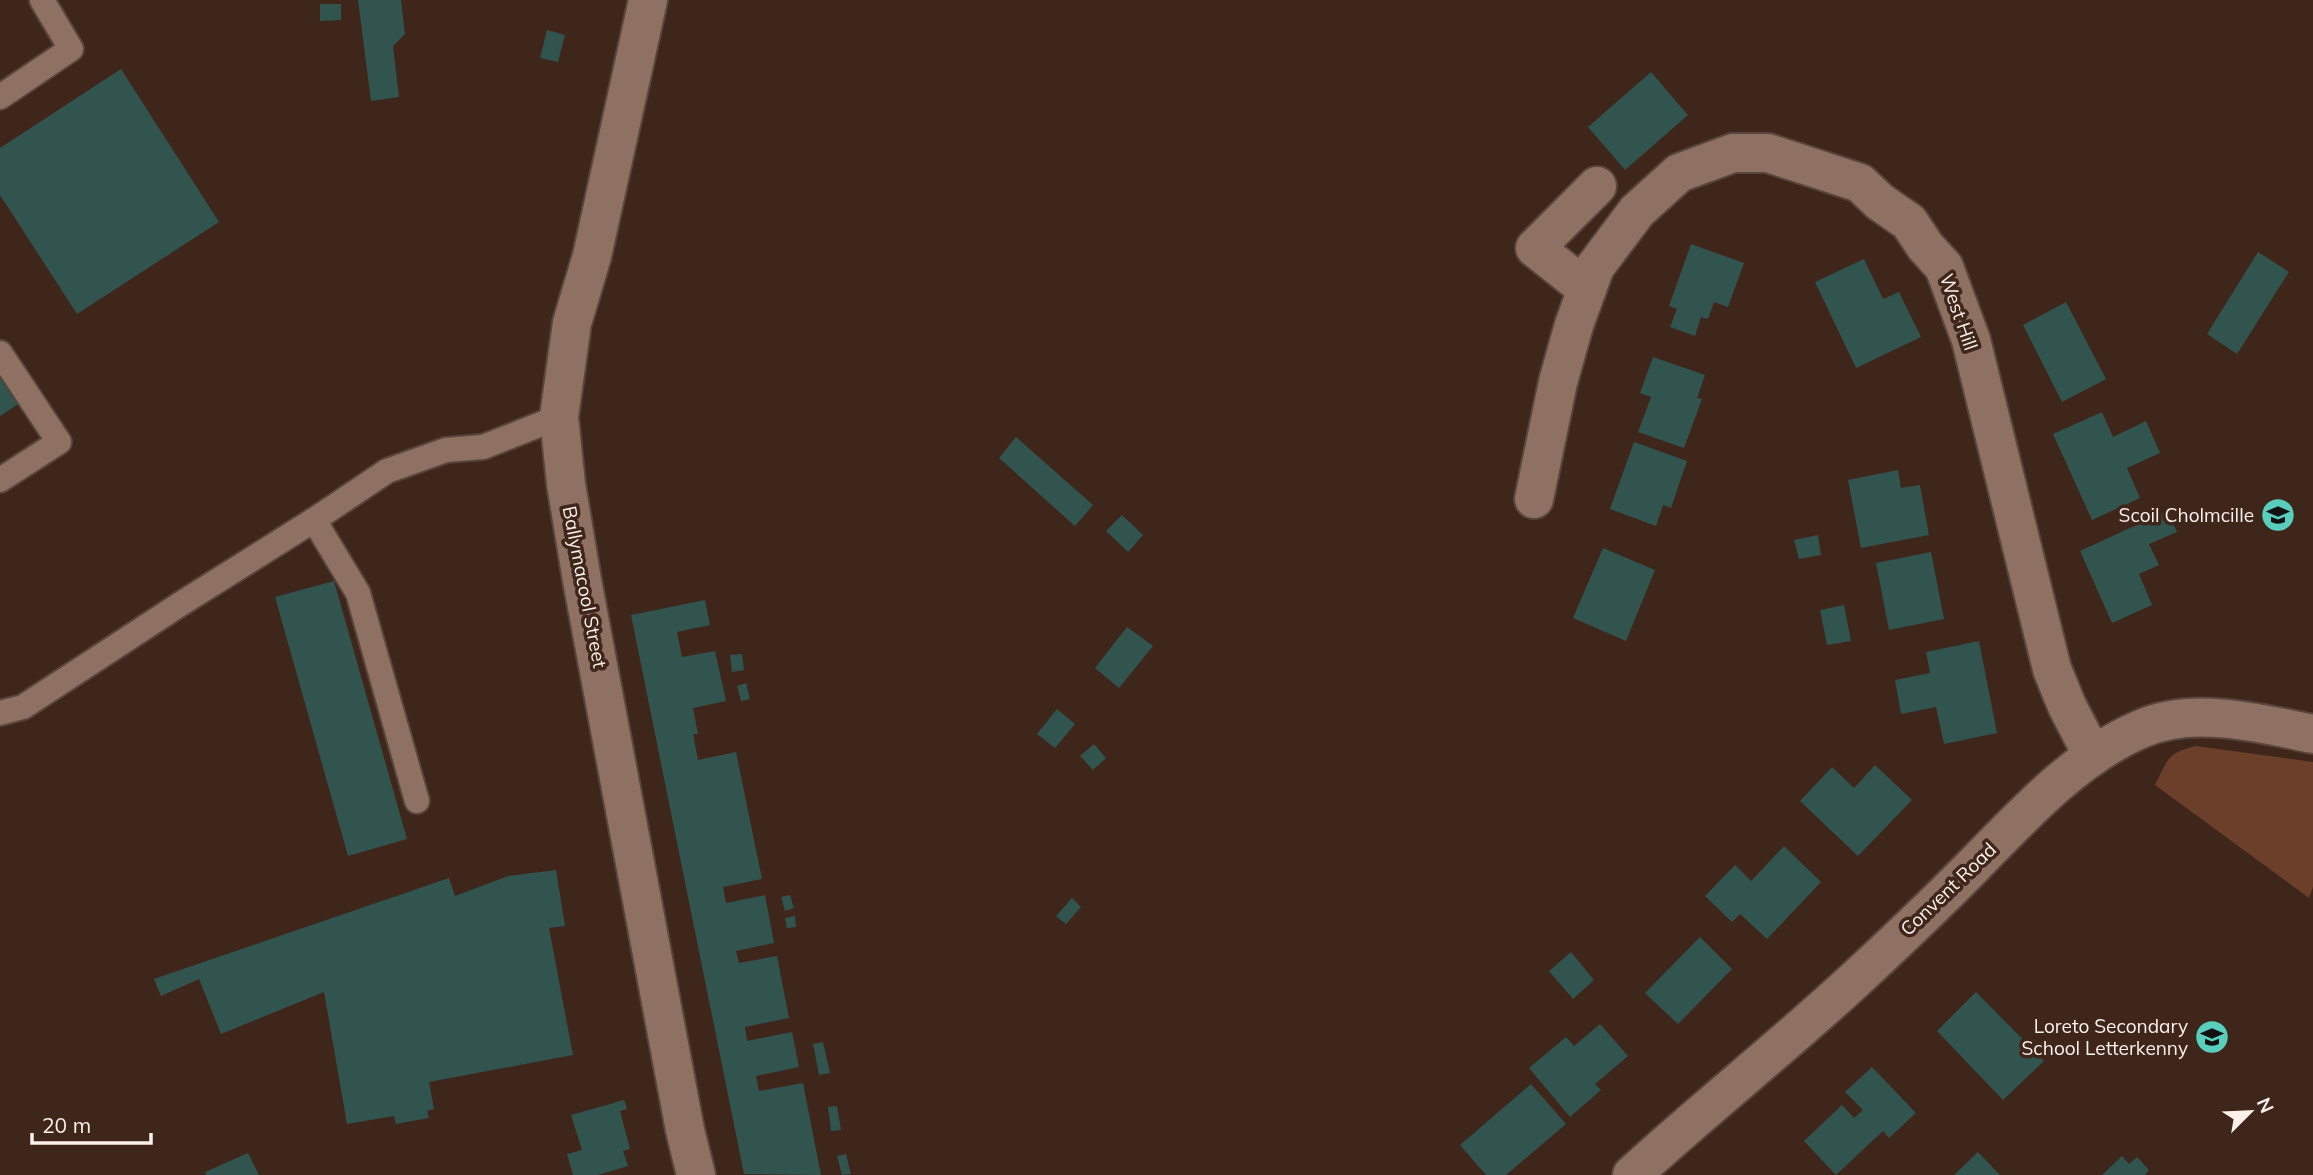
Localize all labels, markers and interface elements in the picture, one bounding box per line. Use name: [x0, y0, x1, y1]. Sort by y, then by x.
street label: West Hill: [1935, 271, 1983, 353]
school or university icon: Scoil Cholmcille: [2259, 496, 2297, 534]
place label: Scoil Cholmcille: [2119, 503, 2254, 527]
street label: Ballymacool Street: [558, 504, 613, 670]
street label: Convent Road: [1895, 837, 2001, 941]
place label: Loreto Secondary School Letterkenny: [2022, 1014, 2188, 1060]
school or university icon: Loreto Secondary School Letterkenny: [2193, 1018, 2231, 1056]
north arrow: [2215, 1077, 2285, 1147]
text: N: [2252, 1094, 2279, 1117]
scale bar: [32, 1102, 150, 1146]
text: 20 m: [42, 1112, 91, 1138]

